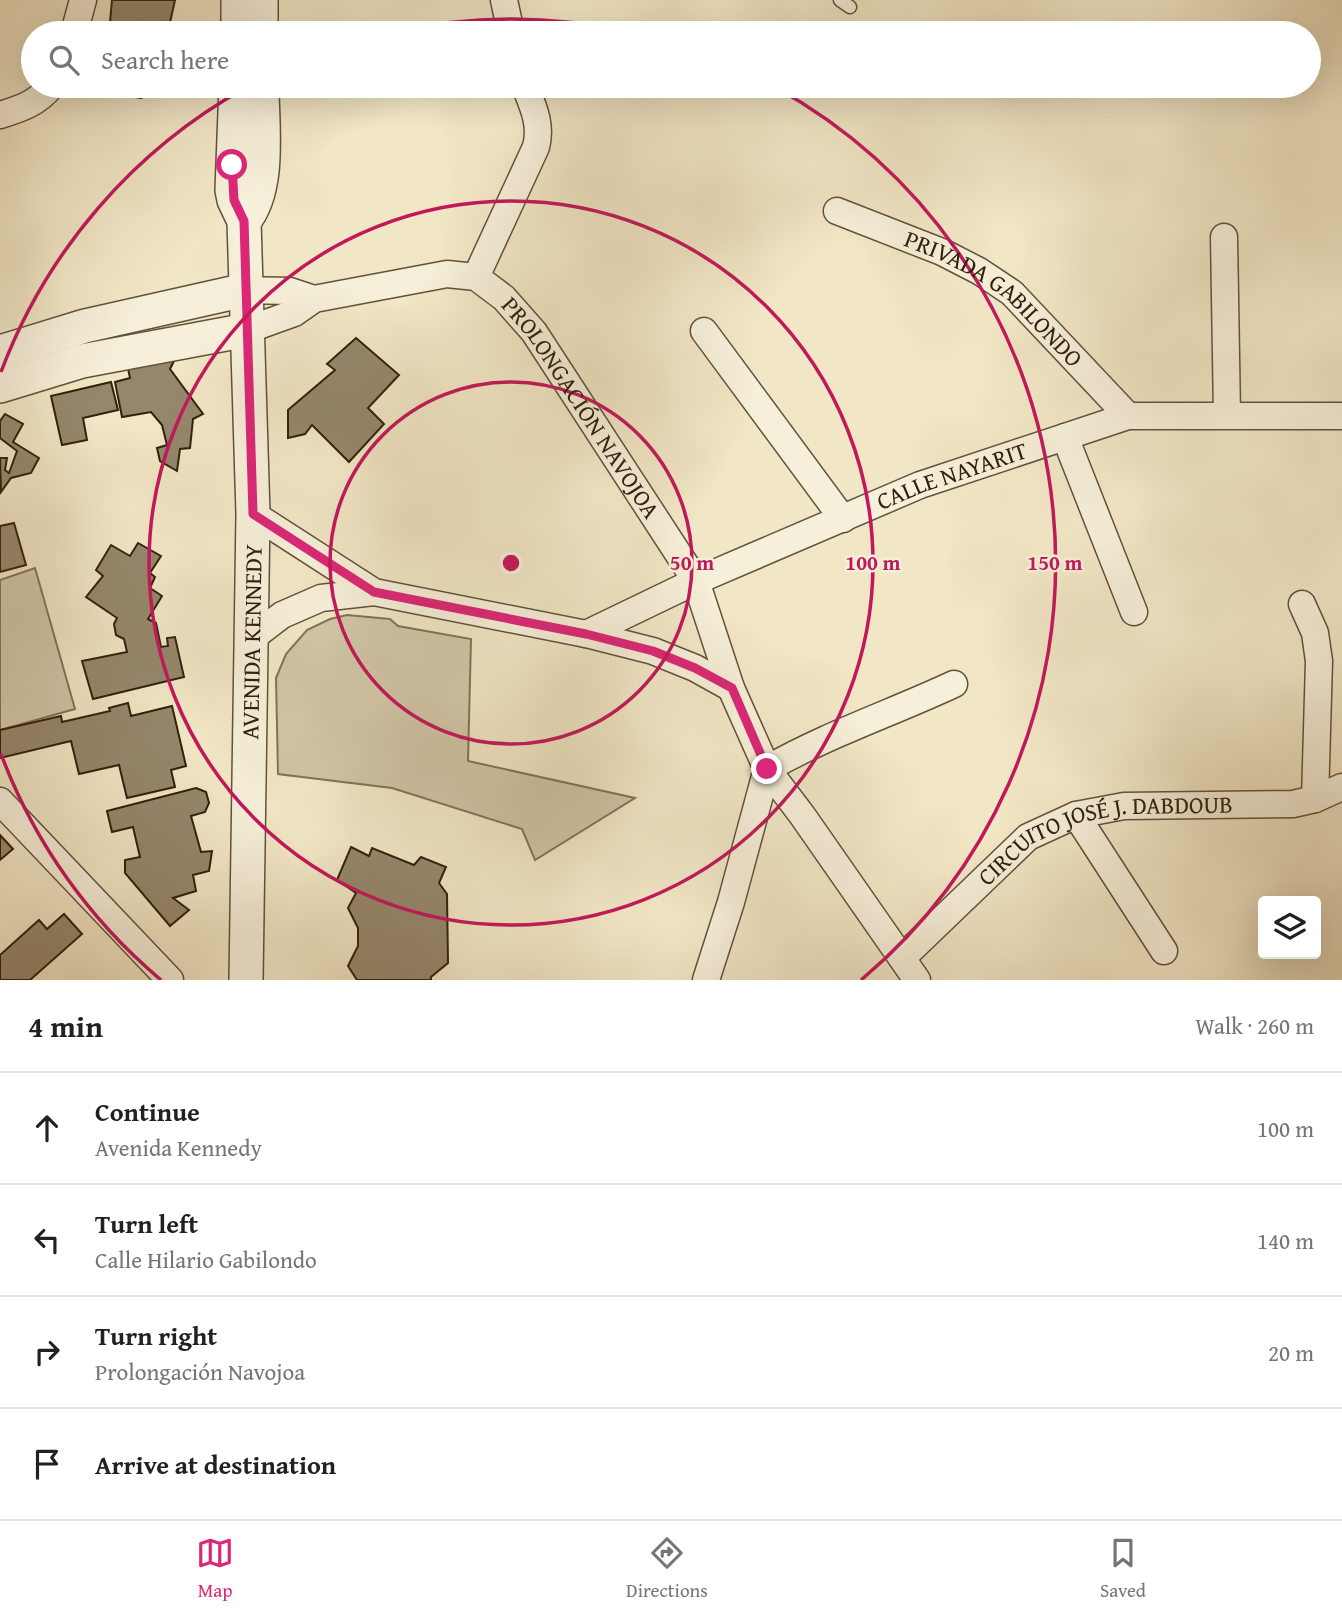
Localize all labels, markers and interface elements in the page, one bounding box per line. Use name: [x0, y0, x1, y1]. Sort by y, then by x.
search box: [21, 21, 1321, 98]
text: Search here: [101, 40, 229, 79]
icon: search: [45, 41, 83, 79]
route start: [216, 149, 247, 180]
street label: PRIVADA GABILONDO: [899, 221, 1091, 375]
street label: PROLONGACIÓN NAVOJOA: [494, 289, 669, 526]
street label: CALLE NAYARIT: [871, 433, 1032, 519]
street label: AVENIDA KENNEDY: [232, 544, 271, 740]
text: 50 m: [670, 547, 714, 578]
text: 100 m: [845, 547, 901, 578]
text: 150 m: [1027, 547, 1083, 578]
centre of rings: [499, 551, 523, 575]
route end: [751, 753, 782, 784]
street label: CIRCUITO JOSÉ J. DABDOUB: [969, 787, 1233, 894]
map controls: [1258, 896, 1321, 959]
button: layers: [1258, 896, 1321, 959]
text: 4 min: [28, 1004, 103, 1048]
text: Walk · 260 m: [1195, 1009, 1314, 1042]
text: Continue: [95, 1092, 200, 1131]
icon: ahead: [28, 1109, 66, 1147]
text: 100 m: [1257, 1112, 1314, 1145]
text: Avenida Kennedy: [95, 1131, 262, 1164]
text: Turn left: [95, 1204, 198, 1243]
icon: left: [28, 1221, 66, 1259]
text: 140 m: [1257, 1224, 1314, 1257]
text: Calle Hilario Gabilondo: [95, 1243, 317, 1276]
text: Turn right: [95, 1316, 217, 1355]
icon: right: [28, 1333, 66, 1371]
text: 20 m: [1268, 1336, 1314, 1369]
text: Prolongación Navojoa: [95, 1355, 305, 1388]
icon: arrive: [28, 1445, 66, 1483]
text: Arrive at destination: [95, 1445, 336, 1484]
tab: Map: [196, 1534, 234, 1604]
tab: Directions: [626, 1534, 708, 1604]
tab: Saved: [1100, 1534, 1146, 1604]

